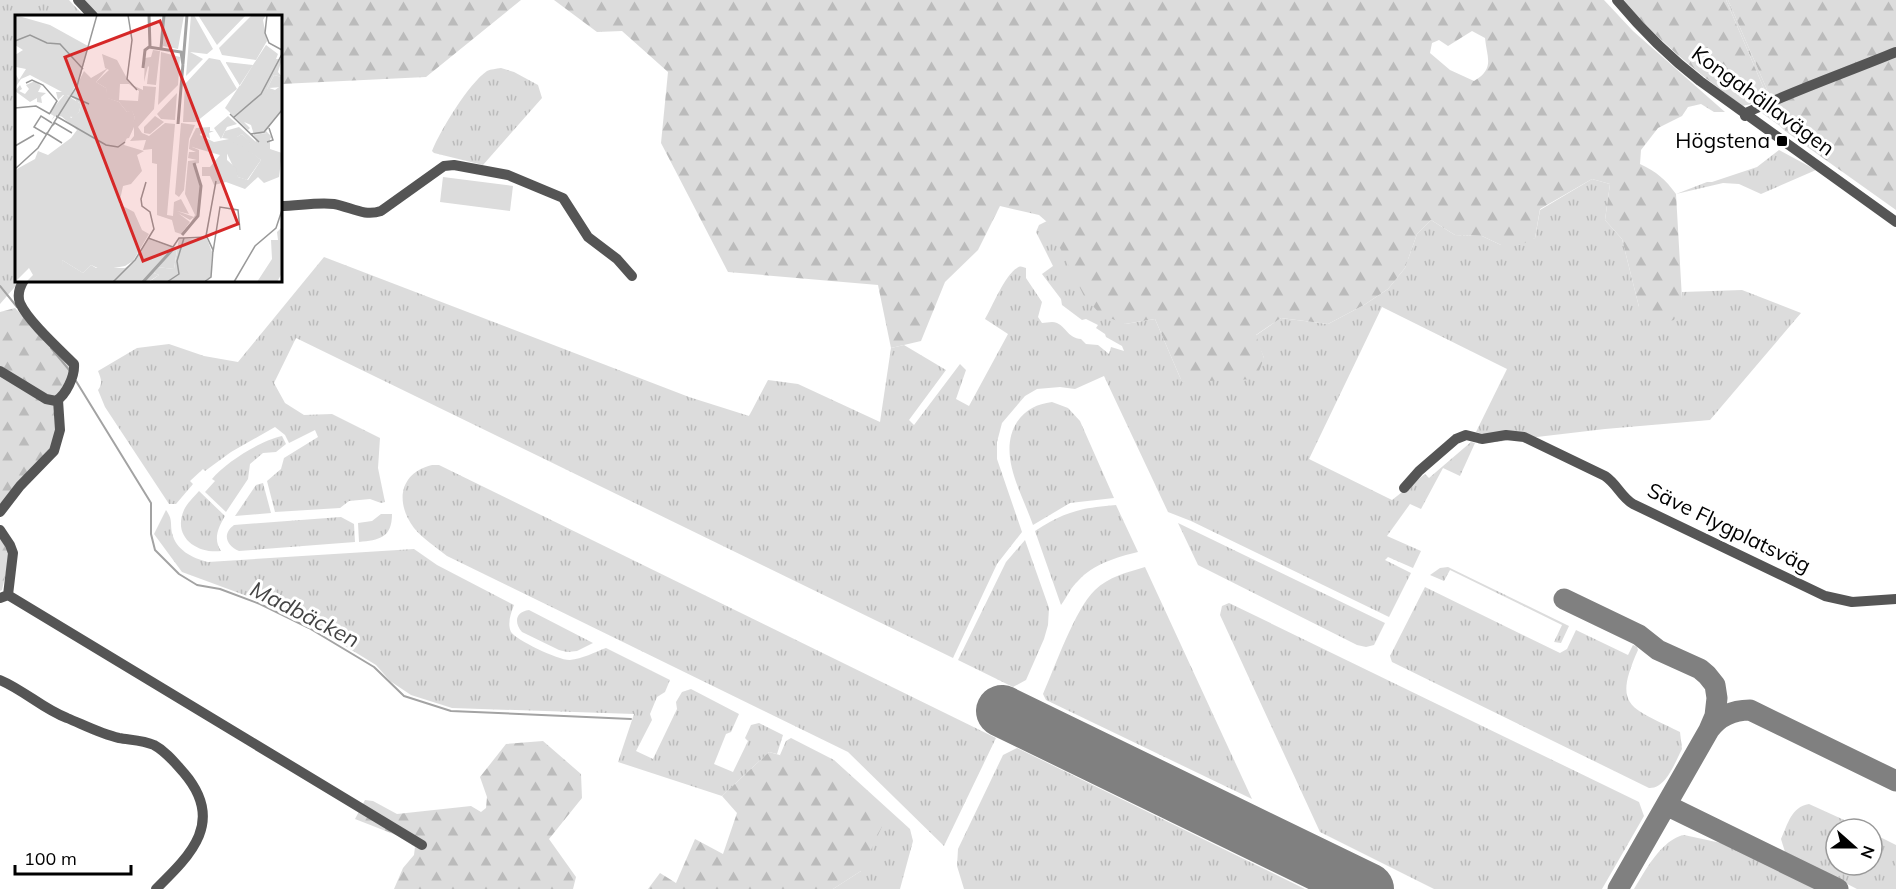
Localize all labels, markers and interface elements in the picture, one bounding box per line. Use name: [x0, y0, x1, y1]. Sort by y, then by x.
inset map: [15, 15, 282, 282]
street label: Kongahällavägen: [1687, 40, 1840, 161]
place label: Högstena: [1675, 127, 1770, 153]
marker: Högstena: [1775, 134, 1789, 148]
street label: Säve Flygplatsväg: [1644, 476, 1815, 578]
water label: Madbäcken: [246, 575, 364, 653]
north arrow: [1824, 817, 1884, 877]
scale bar: [15, 838, 130, 876]
text: N: [1857, 843, 1880, 862]
text: 100 m: [24, 847, 77, 870]

